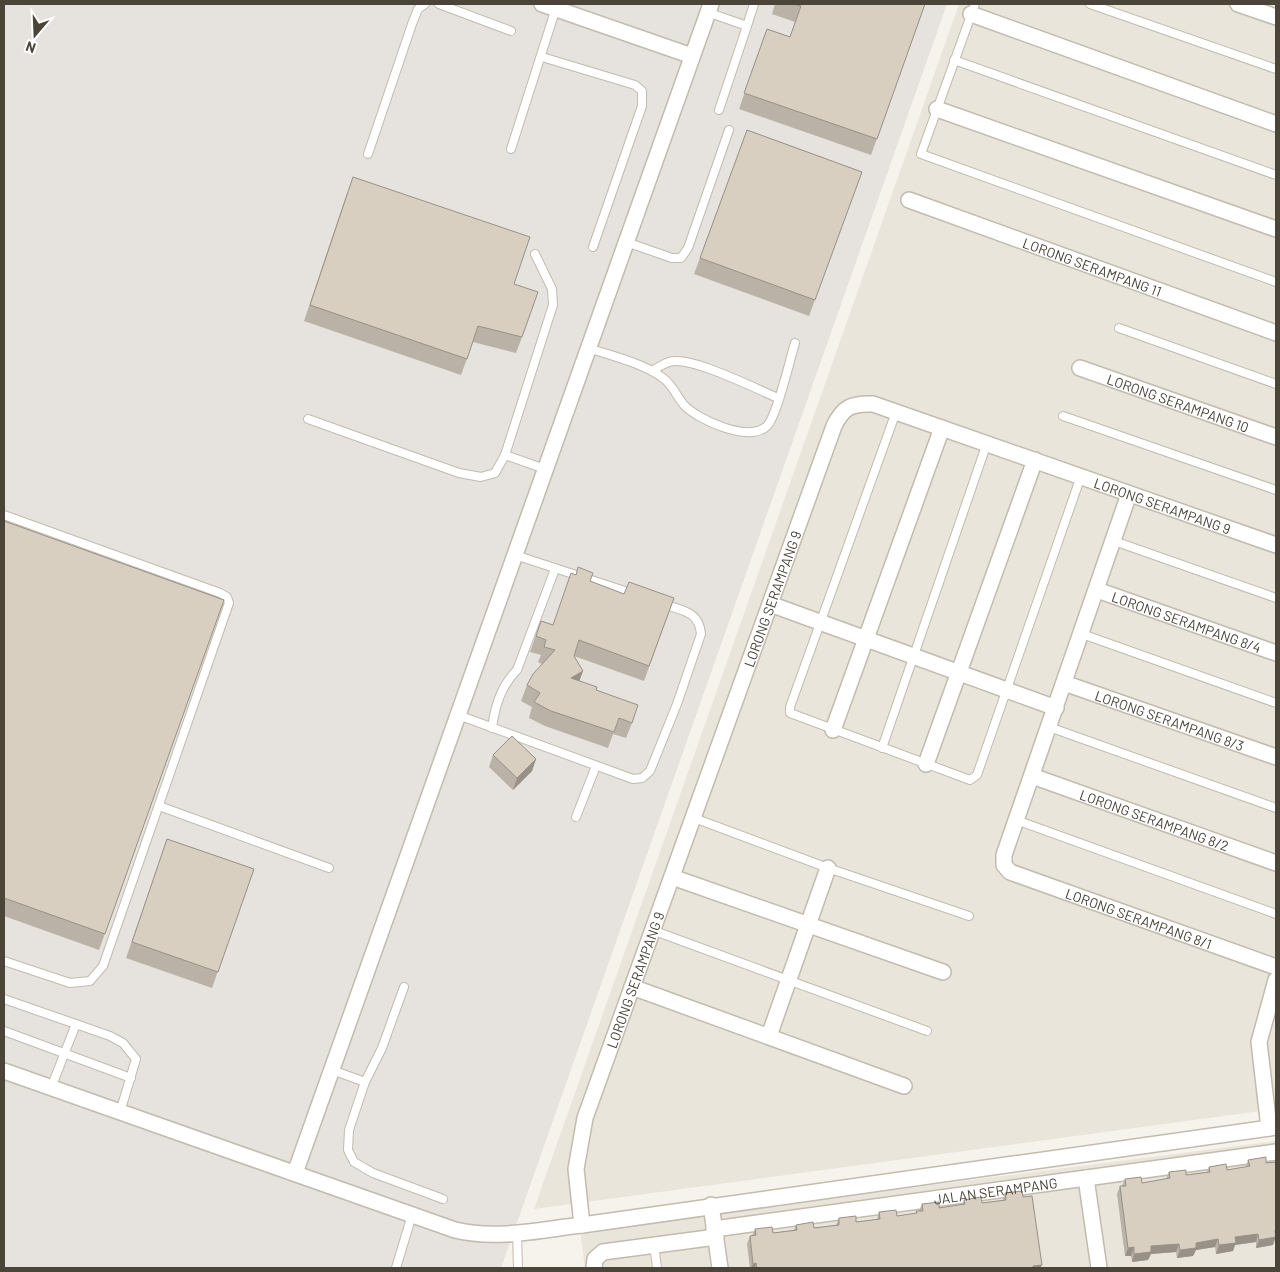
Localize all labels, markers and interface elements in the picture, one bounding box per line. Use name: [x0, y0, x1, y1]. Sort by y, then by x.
north arrow: [10, 10, 60, 60]
text: N: [23, 38, 38, 57]
street label: LORONG SERAMPANG 11: [1021, 234, 1164, 299]
street label: LORONG SERAMPANG 10: [1105, 370, 1251, 435]
street label: LORONG SERAMPANG 9: [1092, 474, 1233, 537]
street label: LORONG SERAMPANG 9: [740, 528, 804, 669]
street label: LORONG SERAMPANG 8/4: [1110, 587, 1264, 656]
street label: LORONG SERAMPANG 8/3: [1093, 686, 1246, 754]
street label: LORONG SERAMPANG 8/2: [1078, 785, 1231, 854]
street label: LORONG SERAMPANG 8/1: [1063, 884, 1214, 952]
street label: LORONG SERAMPANG 9: [602, 909, 667, 1050]
street label: JALAN SERAMPANG: [932, 1174, 1058, 1207]

